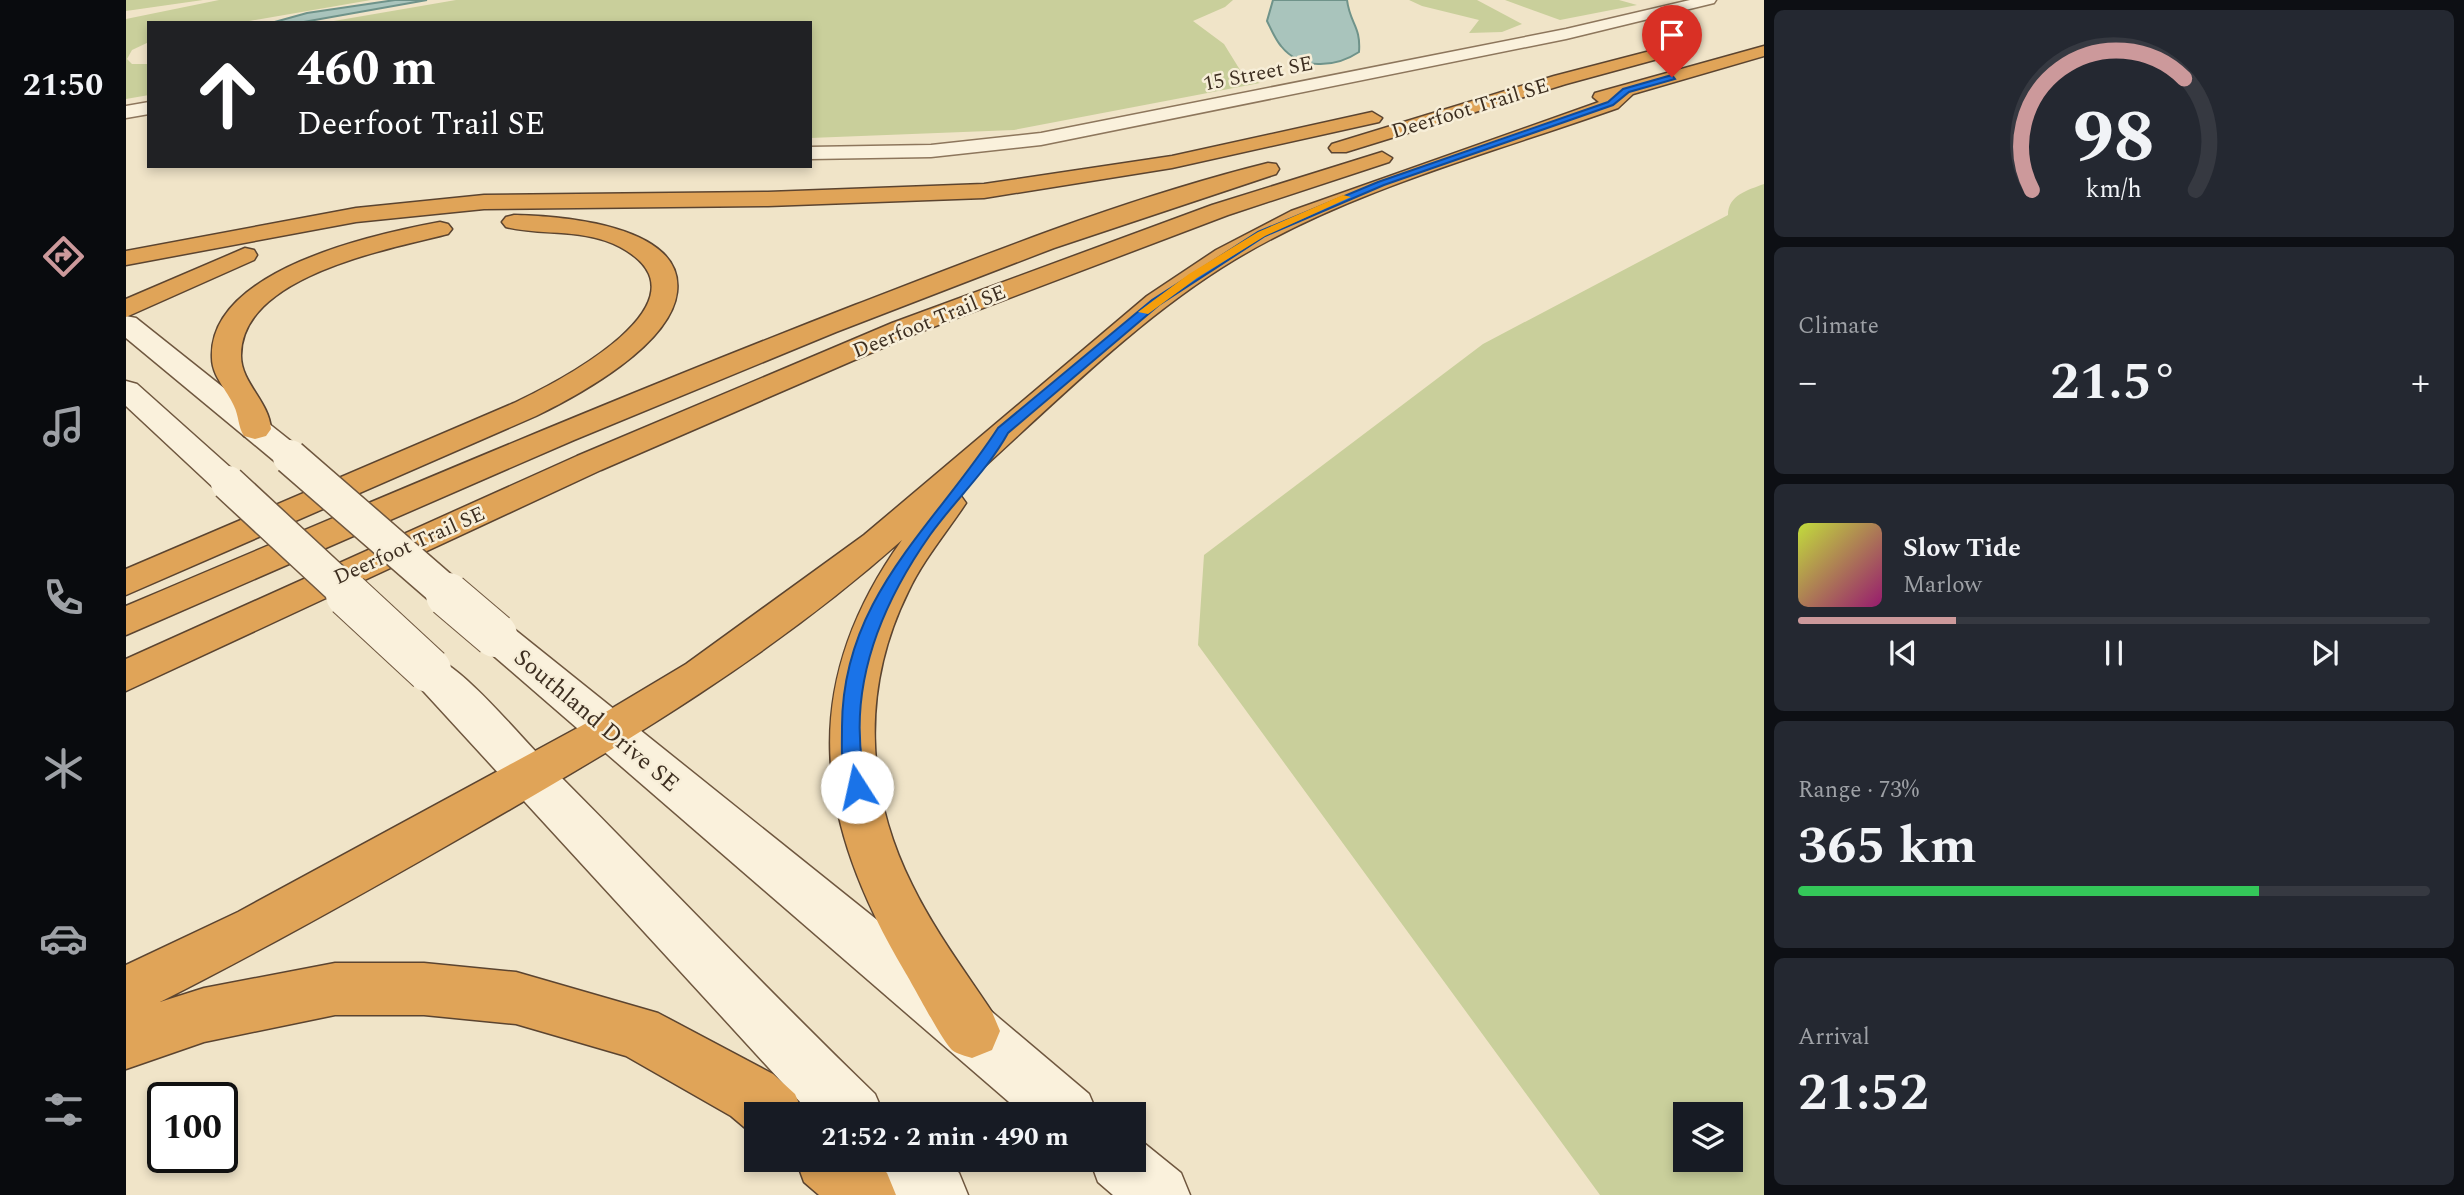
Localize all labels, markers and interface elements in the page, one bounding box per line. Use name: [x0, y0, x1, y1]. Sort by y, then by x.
pin: [1642, 5, 1702, 77]
icon: arrive: [1653, 16, 1691, 54]
text: 460 m: [297, 32, 436, 107]
street label: 15 Street SE: [1200, 48, 1316, 100]
icon: ahead: [182, 49, 273, 140]
text: 21:50: [23, 61, 103, 110]
street label: Deerfoot Trail SE: [1388, 70, 1553, 148]
text: 98: [2073, 83, 2155, 194]
text: Deerfoot Trail SE: [297, 100, 545, 149]
text: km/h: [2086, 170, 2142, 208]
icon: directions: [39, 232, 88, 281]
street label: Deerfoot Trail SE: [848, 277, 1011, 367]
text: Climate: [1798, 309, 1879, 344]
text: 21.5°: [2050, 343, 2178, 422]
text: −: [1798, 354, 1817, 412]
text: +: [2411, 354, 2430, 412]
icon: music: [39, 402, 88, 451]
street label: Deerfoot Trail SE: [328, 498, 490, 594]
text: Slow Tide: [1903, 528, 2021, 568]
text: Marlow: [1903, 568, 1982, 603]
icon: phone: [39, 573, 88, 622]
icon: previous: [1884, 634, 1922, 672]
icon: pause: [2095, 634, 2133, 672]
icon: next: [2306, 634, 2344, 672]
street label: Southland Drive SE: [505, 640, 687, 801]
icon: climate: [39, 744, 88, 793]
position arrow: [820, 750, 894, 824]
text: Range · 73%: [1798, 773, 1919, 808]
text: 365 km: [1798, 807, 1977, 886]
icon: car: [39, 914, 88, 963]
text: Arrival: [1798, 1020, 1870, 1055]
text: 21:52: [1798, 1054, 1929, 1133]
speed limit sign: 100: [147, 1082, 238, 1173]
icon: filters: [39, 1085, 88, 1134]
map controls: [1673, 1102, 1743, 1172]
button: layers: [1673, 1102, 1743, 1172]
text: 21:52 · 2 min · 490 m: [821, 1117, 1069, 1157]

